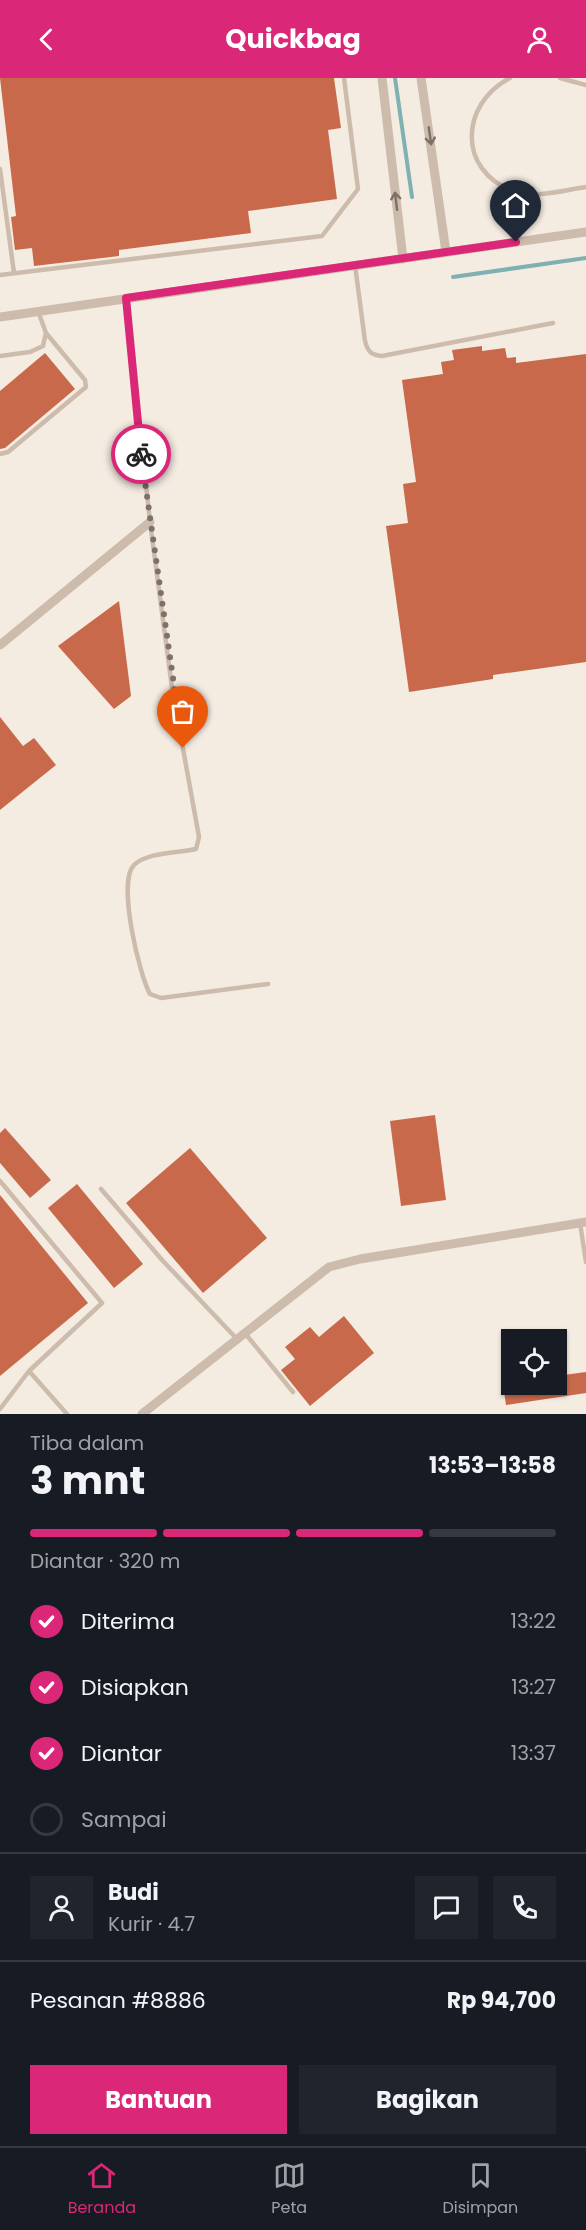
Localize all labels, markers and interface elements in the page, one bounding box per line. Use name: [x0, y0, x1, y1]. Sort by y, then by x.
text: Quickbag: [225, 20, 361, 57]
icon: back: [30, 23, 63, 56]
icon: person: [523, 23, 556, 56]
one-way arrow: [424, 126, 435, 145]
pin: [490, 180, 541, 242]
icon: home: [499, 189, 532, 222]
one-way arrow: [390, 191, 401, 211]
courier: [111, 424, 171, 484]
icon: bike: [125, 438, 158, 471]
pin: [157, 686, 208, 748]
icon: bag: [166, 695, 199, 728]
map controls: [501, 1329, 567, 1395]
button: locate: [501, 1329, 567, 1395]
text: Tiba dalam: [30, 1429, 144, 1457]
text: 13:53–13:58: [429, 1450, 556, 1481]
text: 3 mnt: [30, 1453, 145, 1508]
text: Diantar · 320 m: [30, 1547, 180, 1575]
icon: check: [30, 1605, 63, 1638]
text: Diterima: [81, 1606, 175, 1637]
text: 13:22: [511, 1607, 556, 1635]
icon: check: [30, 1671, 63, 1704]
text: Disiapkan: [81, 1672, 189, 1703]
text: 13:27: [511, 1673, 556, 1701]
icon: check: [30, 1737, 63, 1770]
text: Diantar: [81, 1738, 162, 1769]
text: 13:37: [511, 1739, 556, 1767]
text: Sampai: [81, 1804, 167, 1835]
button: person: [30, 1876, 93, 1939]
button: chat: [415, 1876, 478, 1939]
button: phone: [493, 1876, 556, 1939]
text: Budi: [108, 1877, 159, 1908]
text: Kurir · 4.7: [108, 1910, 195, 1938]
text: Pesanan #8886: [30, 1985, 206, 2016]
text: Rp 94,700: [447, 1985, 556, 2016]
button: Bantuan: [30, 2065, 287, 2134]
button: Bagikan: [299, 2065, 556, 2134]
tab: Beranda: [68, 2159, 136, 2220]
tab: Peta: [271, 2159, 307, 2220]
tab: Disimpan: [442, 2159, 518, 2220]

